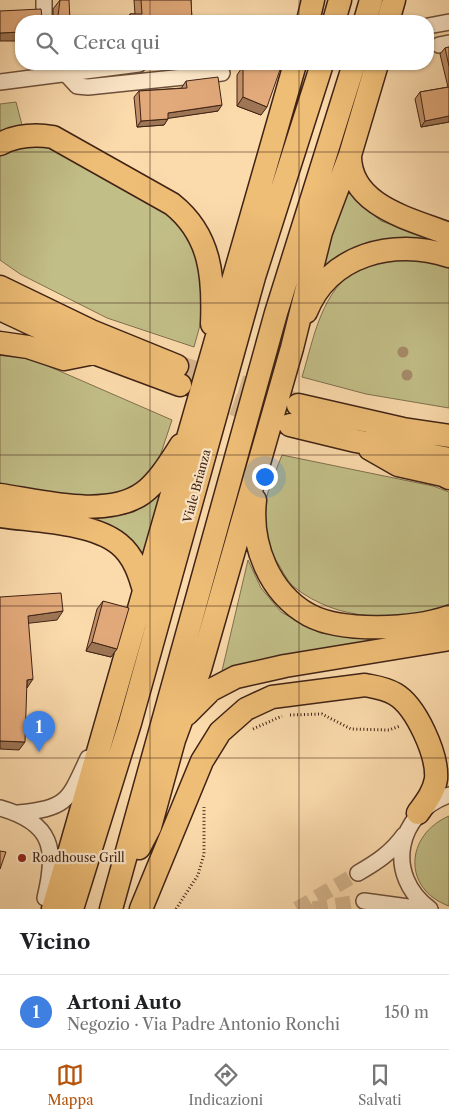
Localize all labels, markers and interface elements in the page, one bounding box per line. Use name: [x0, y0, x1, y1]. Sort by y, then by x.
search box: [15, 15, 434, 70]
icon: search: [33, 29, 61, 57]
text: Cerca qui: [73, 31, 160, 54]
street label: Viale Brianza: [179, 447, 214, 525]
your location: [252, 464, 278, 490]
pin: 1: [23, 711, 55, 752]
place label: Roadhouse Grill: [32, 850, 125, 865]
marker: Roadhouse Grill: [16, 852, 28, 864]
text: Vicino: [20, 929, 90, 954]
text: Artoni Auto: [67, 991, 181, 1014]
text: 1: [32, 1002, 40, 1022]
text: 150 m: [384, 1002, 429, 1022]
text: Negozio · Via Padre Antonio Ronchi: [67, 1014, 340, 1034]
tab: Mappa: [47, 1061, 94, 1109]
tab: Indicazioni: [188, 1061, 263, 1109]
tab: Salvati: [358, 1061, 402, 1109]

